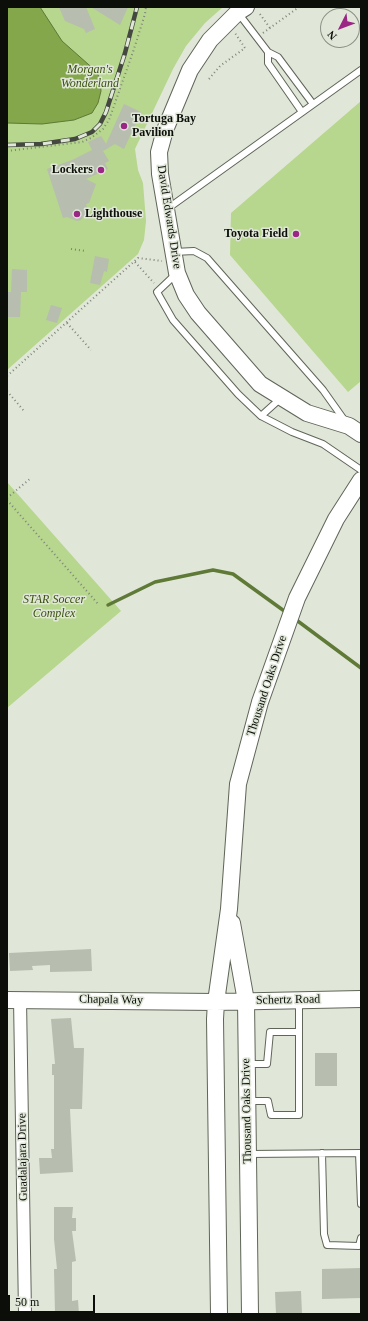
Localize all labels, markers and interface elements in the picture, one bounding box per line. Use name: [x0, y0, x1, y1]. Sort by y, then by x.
north arrow: [320, 8, 360, 48]
text: N: [325, 28, 339, 42]
park label: Morgan's Wonderland: [61, 63, 119, 91]
place label: Tortuga Bay Pavilion: [132, 112, 196, 140]
marker: Tortuga Bay Pavilion: [119, 121, 129, 131]
place label: Lockers: [52, 163, 93, 177]
street label: David Edwards Drive: [154, 164, 184, 270]
marker: Lockers: [96, 165, 106, 175]
place label: Lighthouse: [85, 207, 142, 221]
marker: Lighthouse: [72, 209, 82, 219]
place label: Toyota Field: [224, 227, 288, 241]
marker: Toyota Field: [291, 229, 301, 239]
park label: STAR Soccer Complex: [23, 593, 85, 621]
street label: Thousand Oaks Drive: [244, 634, 290, 738]
street label: Chapala Way: [79, 992, 143, 1008]
street label: Schertz Road: [256, 992, 320, 1008]
street label: Thousand Oaks Drive: [239, 1058, 255, 1164]
street label: Guadalajara Drive: [15, 1113, 31, 1201]
scale bar: [10, 1287, 97, 1313]
text: 50 m: [15, 1295, 39, 1309]

